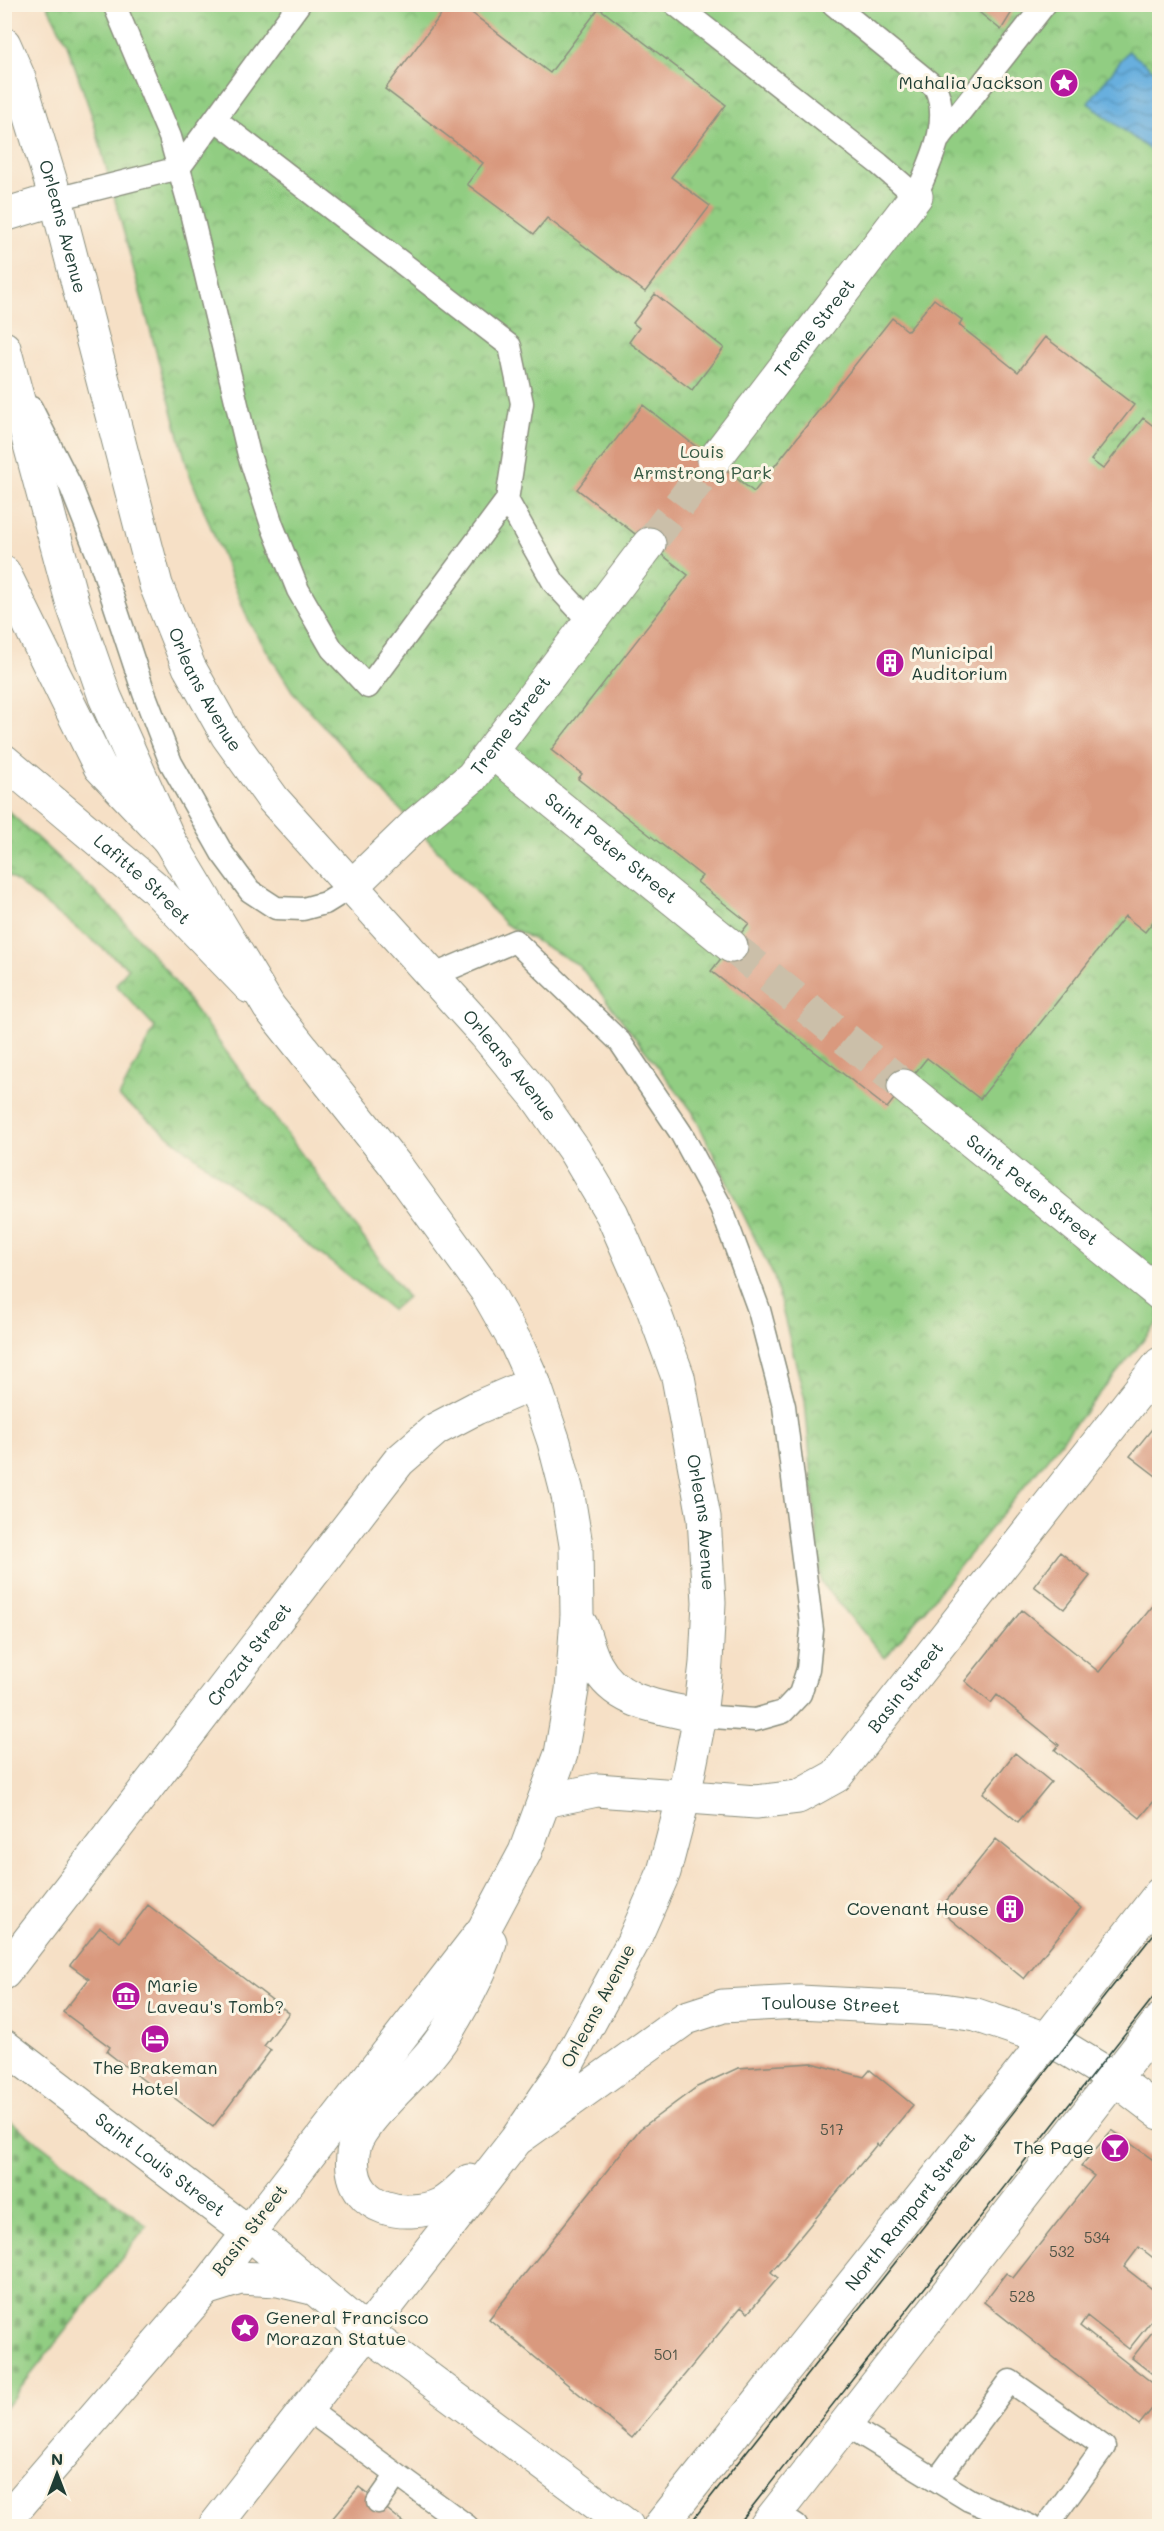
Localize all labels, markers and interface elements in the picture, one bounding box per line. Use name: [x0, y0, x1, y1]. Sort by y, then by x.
place icon: Mahalia Jackson: [1048, 67, 1080, 99]
place label: Mahalia Jackson: [898, 70, 1043, 94]
street label: Orleans Avenue: [34, 157, 93, 296]
street label: Treme Street: [768, 273, 860, 382]
park label: Louis Armstrong Park: [632, 439, 772, 484]
street label: Orleans Avenue: [163, 624, 248, 756]
place label: Municipal Auditorium: [911, 640, 1008, 685]
building icon: Municipal Auditorium: [874, 647, 906, 679]
street label: Treme Street: [465, 671, 556, 780]
street label: Saint Peter Street: [540, 787, 683, 909]
street label: Lafitte Street: [89, 828, 196, 929]
street label: Orleans Avenue: [458, 1004, 563, 1125]
street label: Saint Peter Street: [962, 1128, 1104, 1250]
street label: Orleans Avenue: [682, 1452, 721, 1591]
street label: Crozat Street: [201, 1597, 296, 1711]
street label: Basin Street: [862, 1636, 948, 1737]
building icon: Covenant House: [994, 1893, 1026, 1925]
place label: Covenant House: [847, 1896, 989, 1920]
street label: Orleans Avenue: [554, 1939, 640, 2072]
place label: Marie Laveau's Tomb?: [147, 1973, 284, 2018]
museum icon: Marie Laveau's Tomb?: [110, 1980, 142, 2012]
street label: Toulouse Street: [761, 1989, 901, 2018]
hotel icon: The Brakeman Hotel: [139, 2023, 171, 2055]
place label: The Brakeman Hotel: [93, 2055, 217, 2100]
street label: Saint Louis Street: [90, 2107, 230, 2222]
house number: 517: [820, 2119, 844, 2139]
street label: North Rampart Street: [839, 2127, 980, 2295]
bar icon: The Page: [1099, 2132, 1131, 2164]
place label: The Page: [1013, 2135, 1094, 2159]
street label: Basin Street: [206, 2179, 292, 2280]
house number: 534: [1084, 2227, 1110, 2247]
house number: 532: [1049, 2241, 1075, 2261]
house number: 528: [1009, 2286, 1035, 2306]
place label: General Francisco Morazan Statue: [266, 2305, 429, 2350]
place icon: General Francisco Morazan Statue: [229, 2312, 261, 2344]
house number: 501: [654, 2344, 678, 2364]
north arrow: [27, 2444, 87, 2504]
text: N: [51, 2448, 63, 2469]

